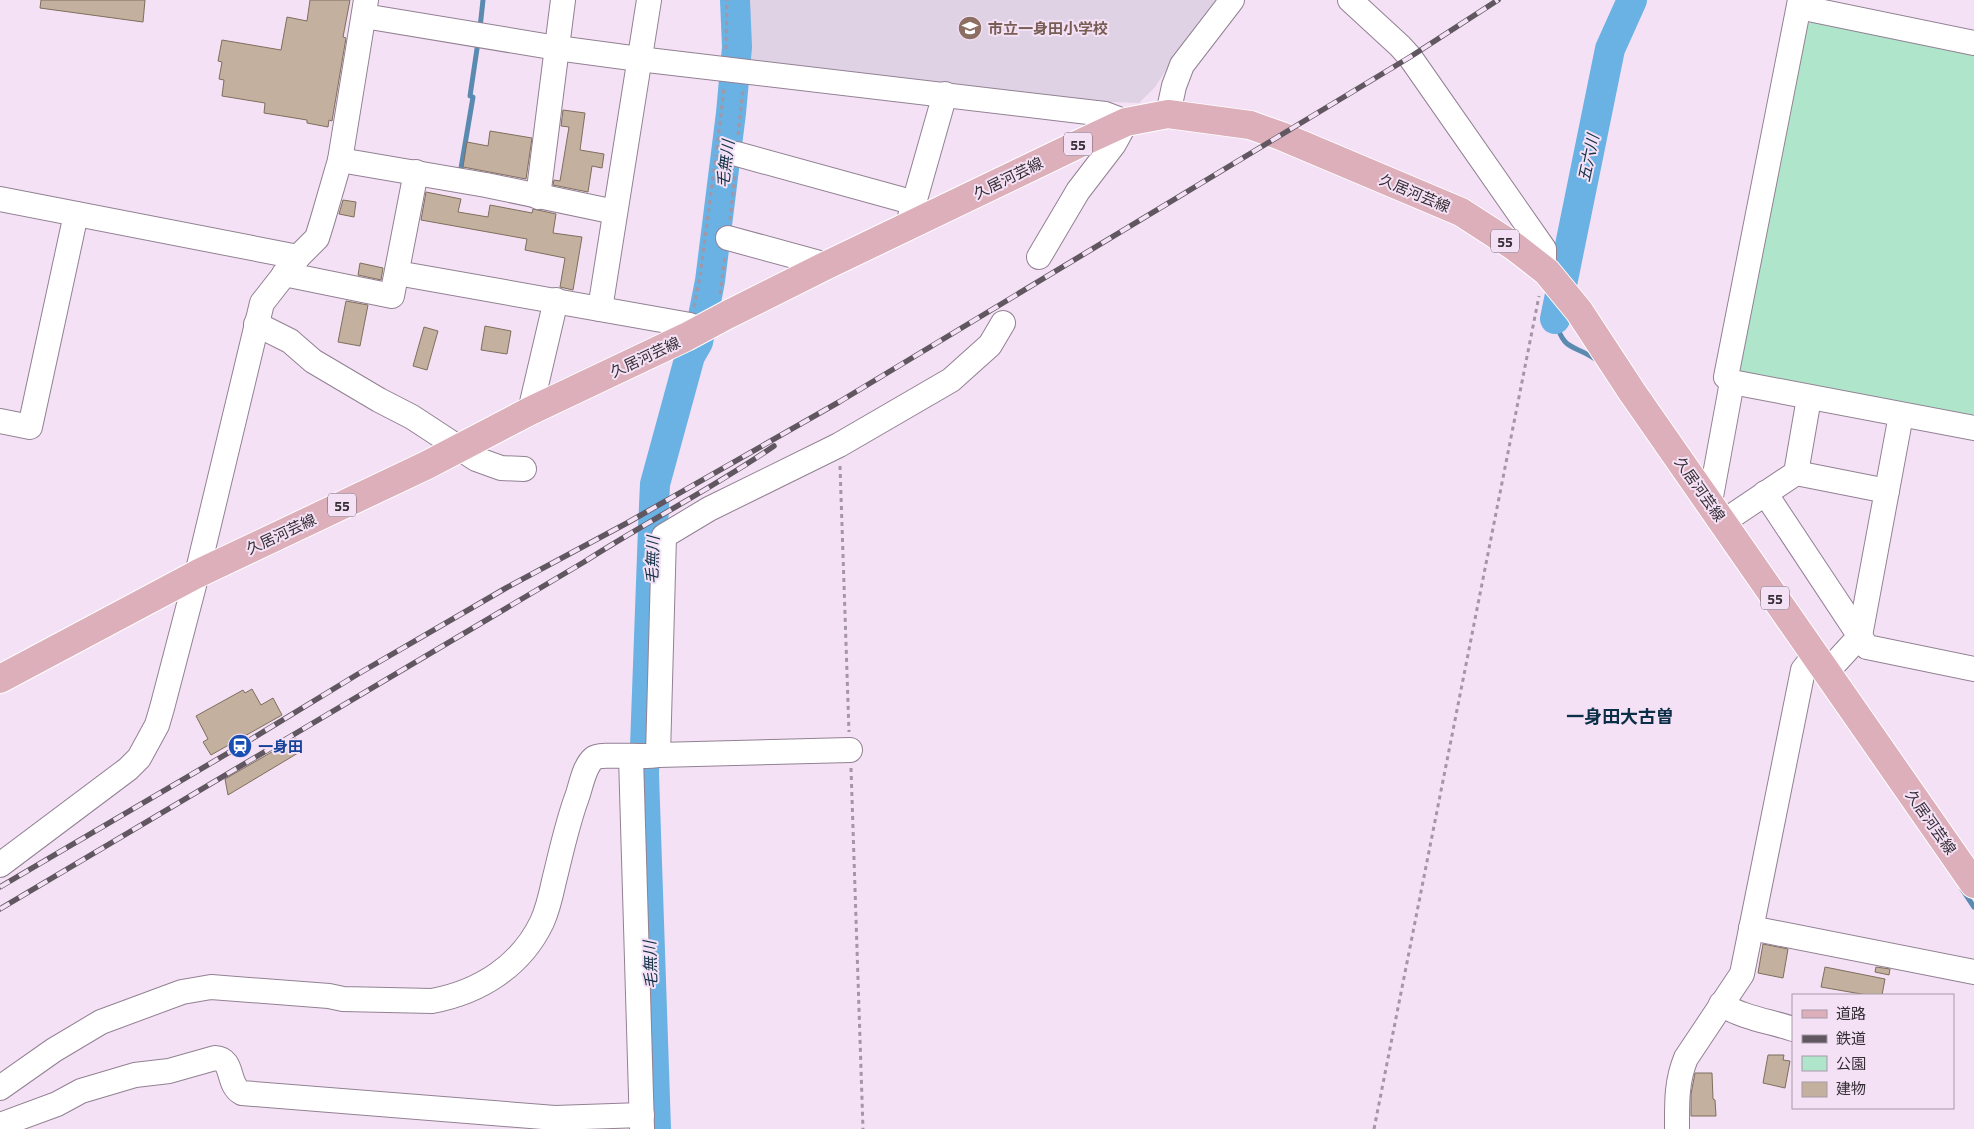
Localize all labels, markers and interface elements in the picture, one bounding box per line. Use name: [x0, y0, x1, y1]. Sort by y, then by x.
school or university icon: 市立一身田小学校: [957, 15, 983, 41]
place label: 市立一身田小学校: [988, 17, 1108, 40]
water label: 五六川: [1571, 130, 1605, 184]
road number: 55: [1064, 132, 1092, 156]
water label: 毛無川: [710, 137, 740, 189]
street label: 久居河芸線: [969, 151, 1047, 205]
street label: 久居河芸線: [1376, 168, 1454, 218]
road number: 55: [1491, 230, 1519, 252]
street label: 久居河芸線: [606, 331, 684, 383]
street label: 久居河芸線: [1669, 452, 1731, 526]
road number: 55: [328, 494, 356, 516]
street label: 久居河芸線: [242, 508, 320, 560]
water label: 毛無川: [639, 534, 665, 584]
road number: 55: [1761, 586, 1789, 610]
district label: 一身田大古曽: [1566, 703, 1674, 730]
station icon: 一身田: [227, 733, 253, 759]
place label: 一身田: [258, 735, 303, 758]
street label: 久居河芸線: [1900, 785, 1962, 859]
water label: 毛無川: [637, 939, 663, 989]
legend: [1792, 994, 1954, 1109]
text: 道路: [1836, 1002, 1866, 1025]
text: 鉄道: [1836, 1027, 1866, 1050]
text: 公園: [1836, 1052, 1866, 1075]
text: 建物: [1836, 1077, 1866, 1100]

